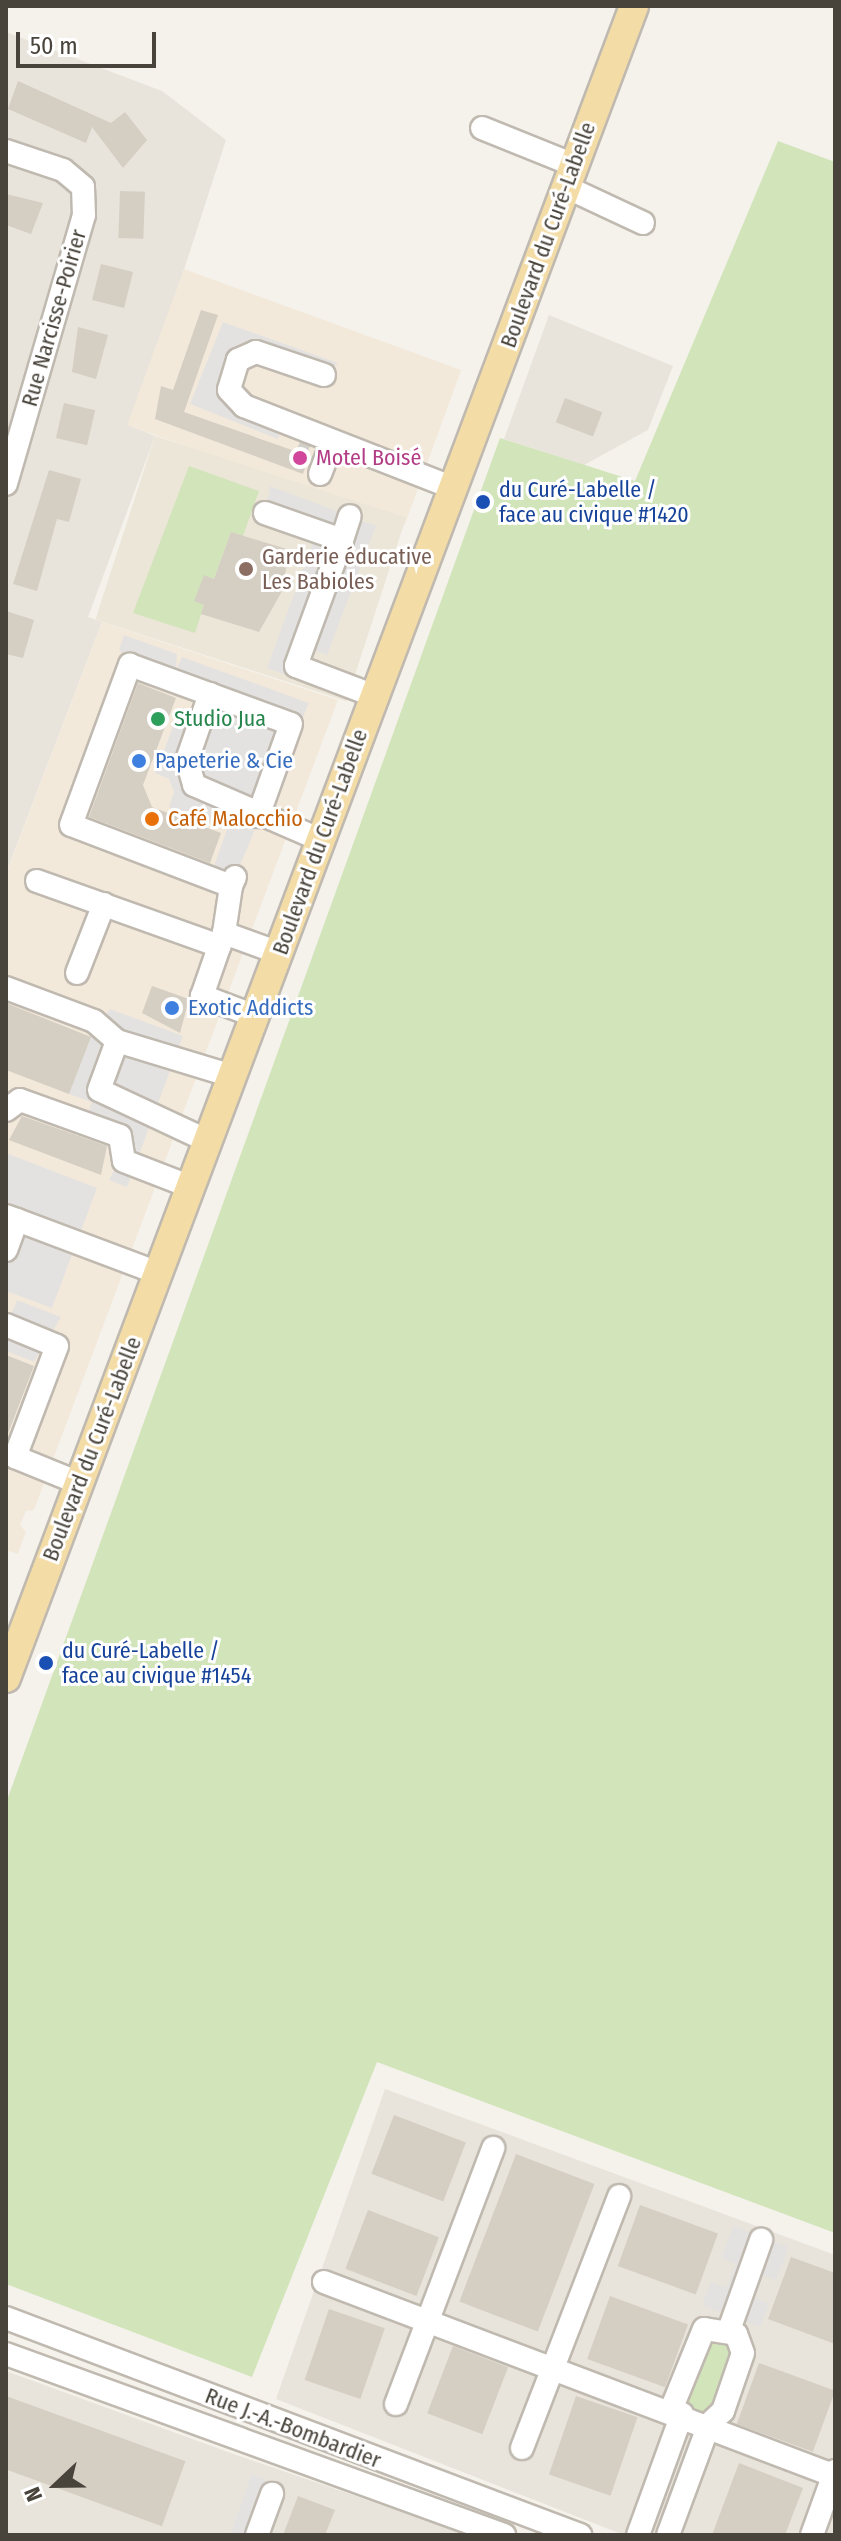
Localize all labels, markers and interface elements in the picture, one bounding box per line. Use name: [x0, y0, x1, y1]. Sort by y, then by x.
scale bar: [20, 16, 160, 66]
text: 50 m: [30, 32, 78, 60]
street label: Boulevard du Curé-Labelle: [495, 119, 601, 351]
street label: Rue Narcisse-Poirier: [16, 226, 92, 410]
place label: Motel Boisé: [316, 445, 421, 471]
marker: Motel Boisé: [291, 449, 309, 467]
place label: du Curé-Labelle / face au civique #1420: [499, 476, 689, 528]
marker: du Curé-Labelle / face au civique #1420: [474, 493, 492, 511]
place label: Garderie éducative Les Babioles: [262, 543, 432, 594]
marker: Garderie éducative Les Babioles: [237, 560, 255, 578]
place label: Studio Jua: [174, 706, 266, 732]
marker: Studio Jua: [149, 710, 167, 728]
street label: Boulevard du Curé-Labelle: [267, 726, 373, 958]
place label: Papeterie & Cie: [155, 748, 293, 774]
marker: Papeterie & Cie: [130, 752, 148, 770]
place label: Café Malocchio: [168, 806, 303, 832]
marker: Café Malocchio: [143, 810, 161, 828]
place label: Exotic Addicts: [188, 995, 313, 1021]
marker: Exotic Addicts: [163, 999, 181, 1017]
street label: Boulevard du Curé-Labelle: [37, 1333, 147, 1565]
place label: du Curé-Labelle / face au civique #1454: [62, 1637, 251, 1688]
marker: du Curé-Labelle / face au civique #1454: [37, 1654, 55, 1672]
street label: Rue J.-A.-Bombardier: [201, 2382, 385, 2474]
north arrow: [16, 2445, 96, 2525]
text: N: [18, 2483, 48, 2505]

